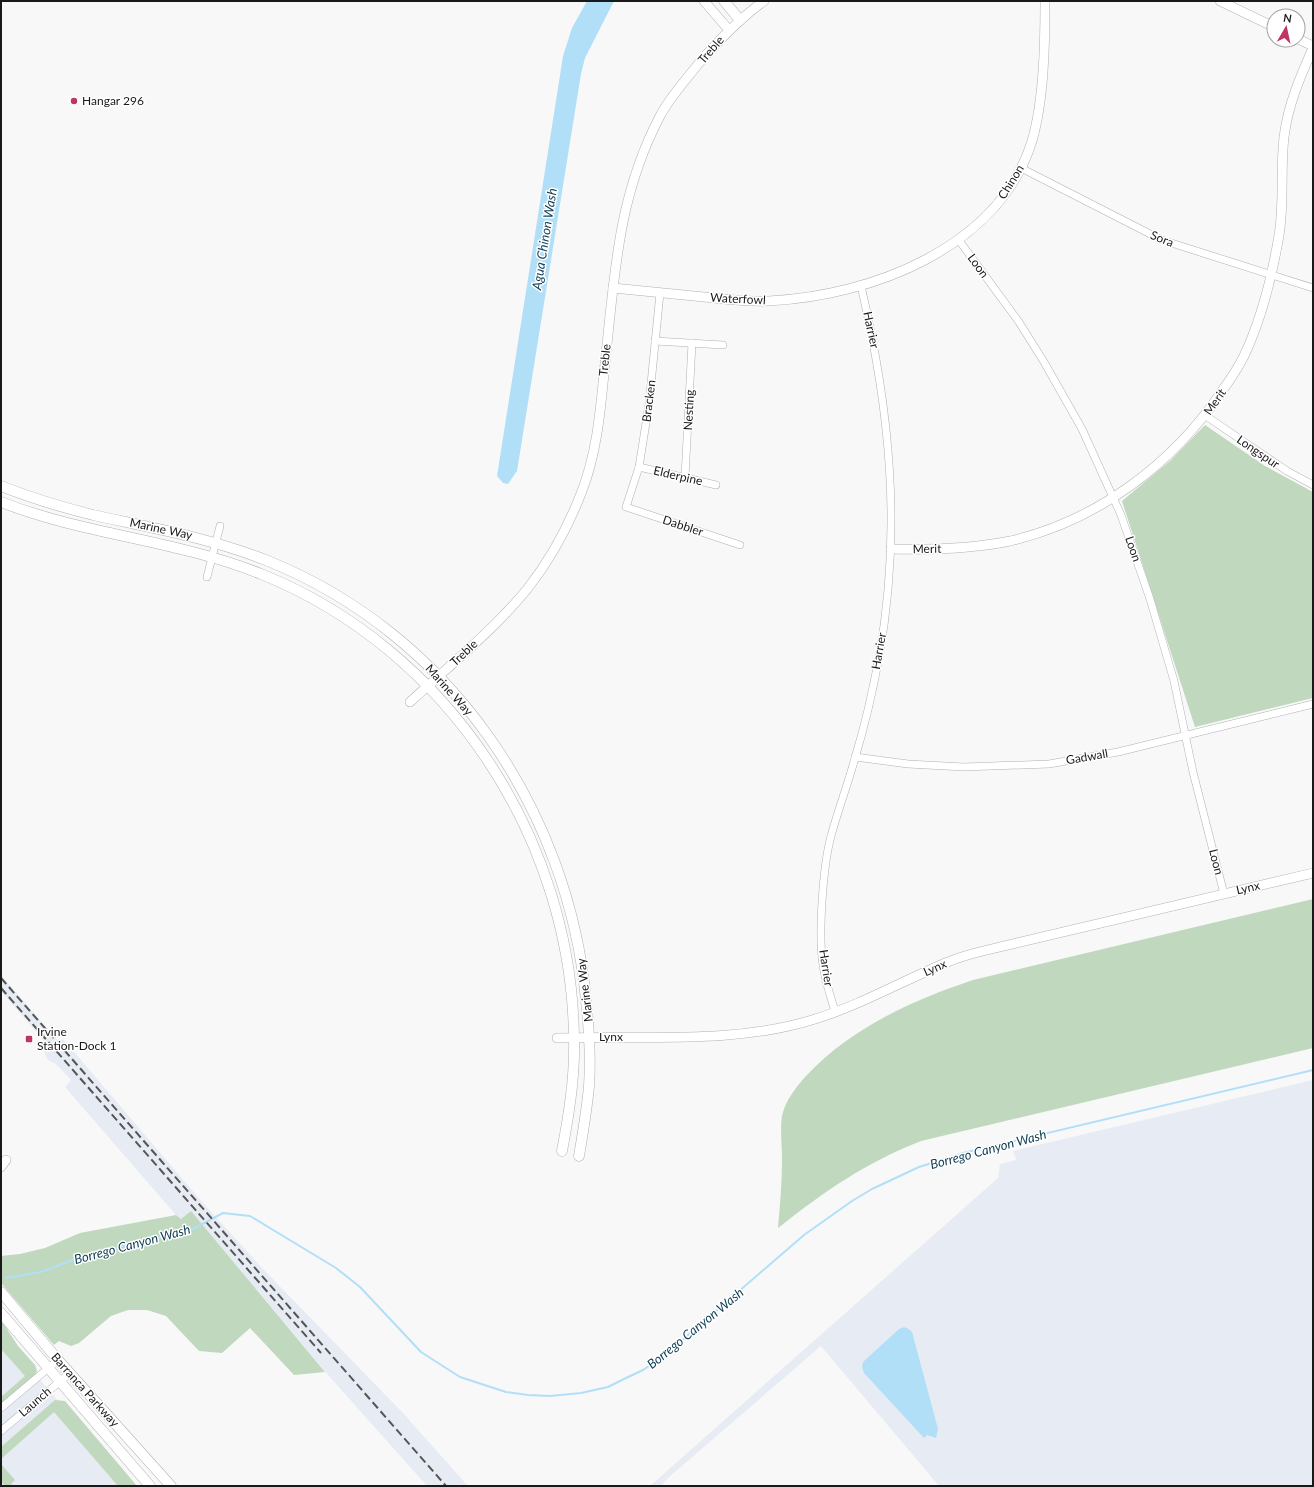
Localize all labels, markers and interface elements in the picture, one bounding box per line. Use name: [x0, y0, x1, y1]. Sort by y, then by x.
north arrow: [1266, 8, 1306, 48]
text: N: [1282, 11, 1293, 25]
street label: Treble: [694, 33, 727, 67]
place label: Hangar 296: [82, 93, 144, 108]
marker: Hangar 296: [69, 96, 79, 106]
street label: Chinon: [994, 162, 1027, 202]
water label: Agua Chinon Wash: [528, 187, 560, 292]
street label: Sora: [1148, 227, 1176, 250]
street label: Loon: [965, 251, 992, 281]
street label: Waterfowl: [710, 290, 766, 307]
street label: Harrier: [860, 310, 883, 350]
street label: Treble: [595, 343, 614, 377]
street label: Bracken: [638, 379, 659, 423]
street label: Merit: [1200, 385, 1229, 418]
street label: Nesting: [680, 389, 697, 431]
street label: Longspur: [1234, 432, 1283, 472]
street label: Elderpine: [652, 463, 704, 488]
street label: Dabbler: [661, 512, 706, 539]
street label: Marine Way: [128, 515, 195, 543]
street label: Loon: [1122, 534, 1145, 564]
street label: Merit: [912, 541, 942, 556]
street label: Harrier: [868, 631, 889, 671]
street label: Treble: [447, 636, 481, 669]
street label: Marine Way: [422, 661, 477, 719]
street label: Gadwall: [1065, 745, 1109, 768]
street label: Loon: [1206, 847, 1227, 876]
street label: Lynx: [1235, 878, 1261, 898]
street label: Harrier: [816, 948, 837, 988]
street label: Lynx: [921, 956, 949, 979]
street label: Marine Way: [573, 957, 596, 1023]
place label: Irvine Station-Dock 1: [37, 1024, 117, 1053]
street label: Lynx: [599, 1029, 623, 1044]
marker: Irvine Station-Dock 1: [24, 1034, 34, 1044]
water label: Borrego Canyon Wash: [928, 1126, 1048, 1172]
water label: Borrego Canyon Wash: [72, 1221, 192, 1267]
water label: Borrego Canyon Wash: [643, 1284, 747, 1372]
street label: Barranca Parkway: [48, 1350, 123, 1430]
street label: Launch: [15, 1384, 54, 1420]

